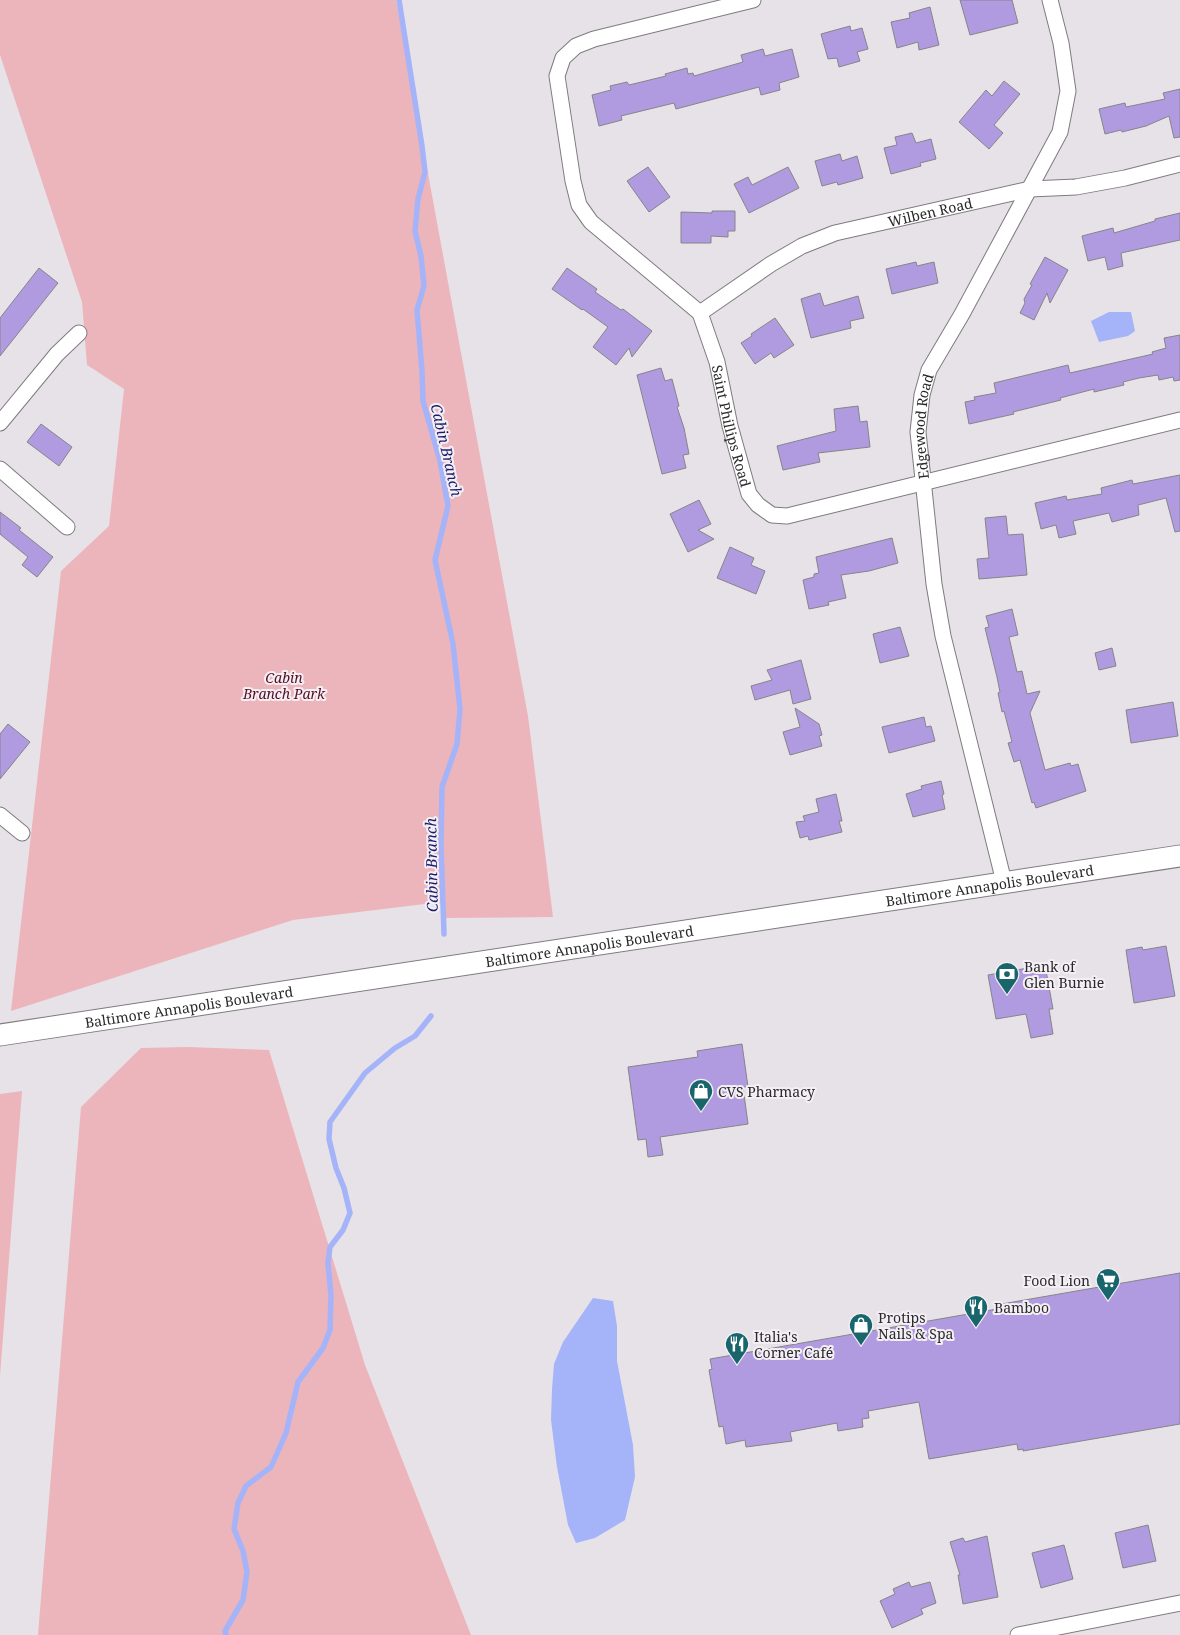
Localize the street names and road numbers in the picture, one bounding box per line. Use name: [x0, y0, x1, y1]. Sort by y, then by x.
street label: Wilben Road: [886, 193, 974, 230]
street label: Saint Phillips Road: [708, 363, 756, 489]
street label: Edgewood Road: [908, 371, 937, 480]
street label: Baltimore Annapolis Boulevard: [884, 860, 1095, 910]
street label: Baltimore Annapolis Boulevard: [484, 920, 695, 971]
street label: Baltimore Annapolis Boulevard: [83, 981, 295, 1032]

